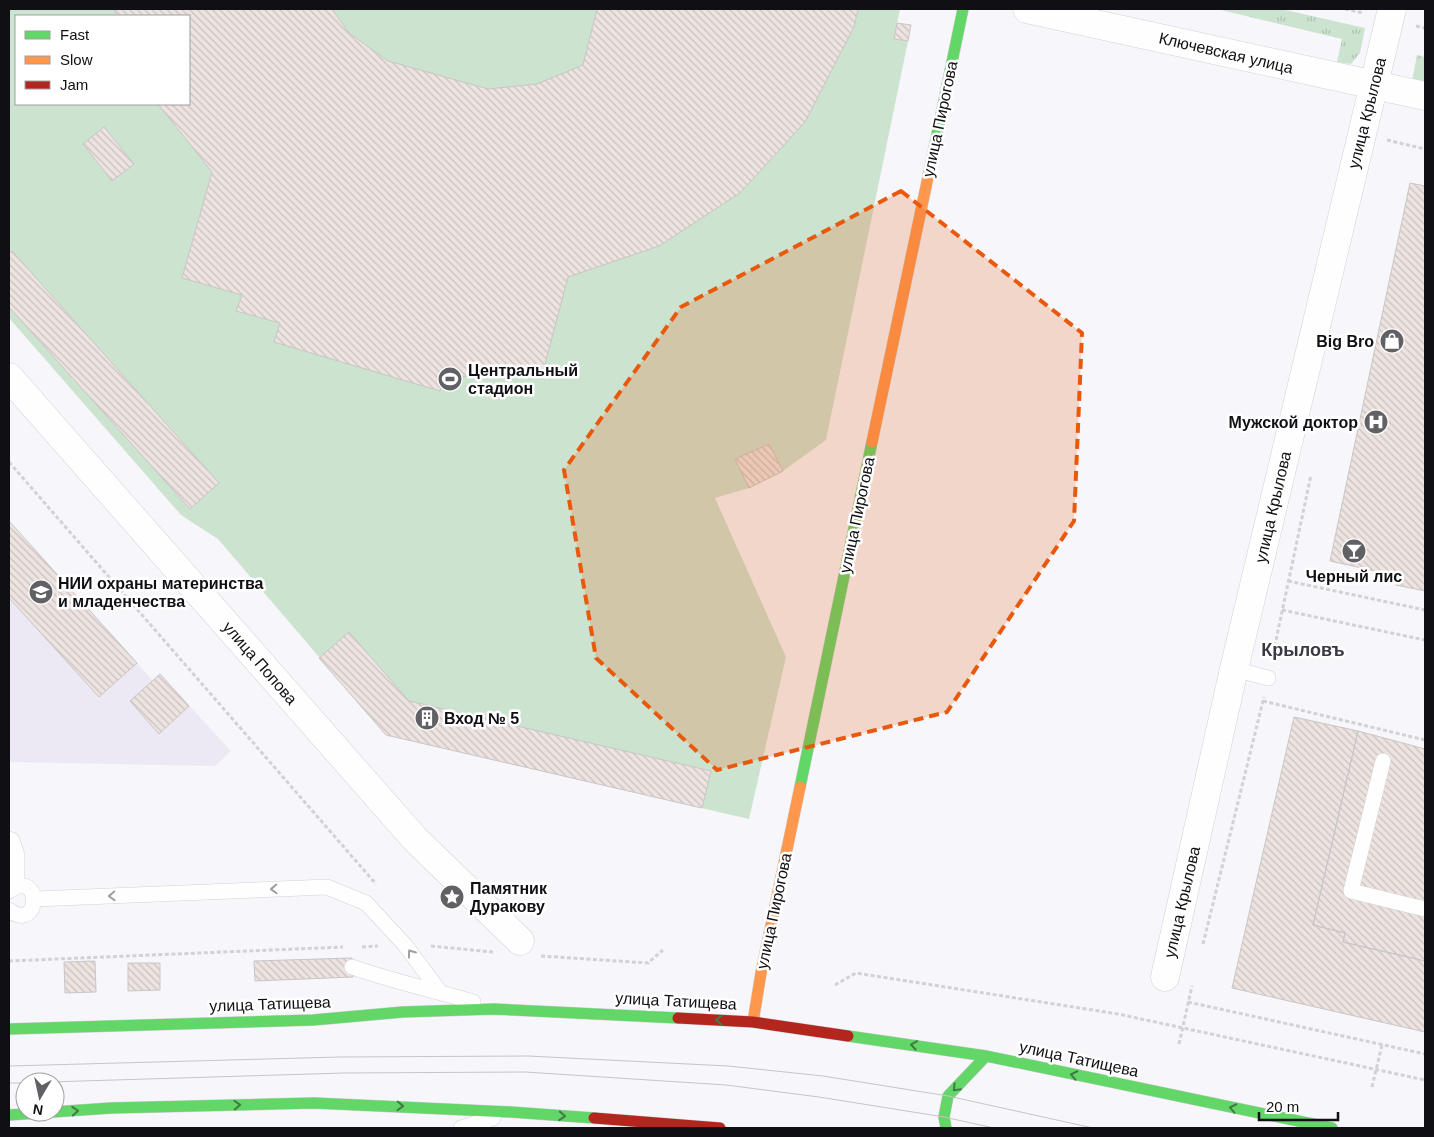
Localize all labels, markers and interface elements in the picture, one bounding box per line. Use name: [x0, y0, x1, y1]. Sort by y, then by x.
legend: [15, 15, 190, 105]
text: Fast: [60, 26, 90, 43]
street label: Ключевская улица: [1157, 29, 1295, 77]
text: Slow: [60, 51, 93, 68]
street label: улица Крылова: [1345, 56, 1389, 170]
street label: улица Пирогова: [919, 59, 961, 179]
text: Jam: [60, 76, 88, 93]
shop icon: Big Bro: [1379, 328, 1405, 354]
place label: Big Bro: [1316, 333, 1374, 350]
place label: Центральный стадион: [468, 362, 578, 397]
sports icon: Центральный стадион: [437, 366, 463, 392]
hospital icon: Мужской доктор: [1363, 409, 1389, 435]
place label: Мужской доктор: [1229, 414, 1358, 431]
street label: улица Крылова: [1252, 450, 1294, 564]
street label: улица Пирогова: [836, 455, 878, 575]
bar icon: Черный лис: [1341, 538, 1367, 564]
place label: Черный лис: [1306, 568, 1402, 585]
place label: НИИ охраны материнства и младенчества: [58, 575, 264, 610]
school or university icon: НИИ охраны материнства и младенчества: [28, 579, 54, 605]
street label: улица Попова: [220, 618, 300, 708]
district label: Крыловъ: [1261, 640, 1345, 660]
building icon: Вход № 5: [414, 705, 440, 731]
place label: Вход № 5: [444, 710, 519, 727]
street label: улица Крылова: [1161, 845, 1203, 959]
street label: улица Пирогова: [753, 851, 795, 971]
place label: Памятник Дуракову: [470, 880, 548, 915]
one-way arrow: [270, 884, 278, 895]
place icon: Памятник Дуракову: [439, 884, 465, 910]
one-way arrow: [108, 891, 116, 901]
one-way arrow: [409, 950, 417, 959]
street label: улица Татищева: [615, 989, 737, 1013]
street label: улица Татищева: [209, 993, 331, 1015]
one-way arrow: [714, 1014, 722, 1025]
street label: улица Татищева: [1018, 1038, 1140, 1080]
one-way arrow: [910, 1041, 919, 1051]
one-way arrow: [1070, 1070, 1079, 1080]
north arrow: [15, 1072, 65, 1122]
one-way arrow: [953, 1082, 962, 1091]
scale bar: [1259, 1090, 1338, 1122]
text: 20 m: [1266, 1098, 1299, 1115]
one-way arrow: [234, 1100, 241, 1110]
one-way arrow: [396, 1100, 404, 1111]
text: N: [32, 1101, 44, 1119]
one-way arrow: [1229, 1103, 1238, 1113]
one-way arrow: [71, 1105, 79, 1116]
one-way arrow: [558, 1110, 566, 1121]

